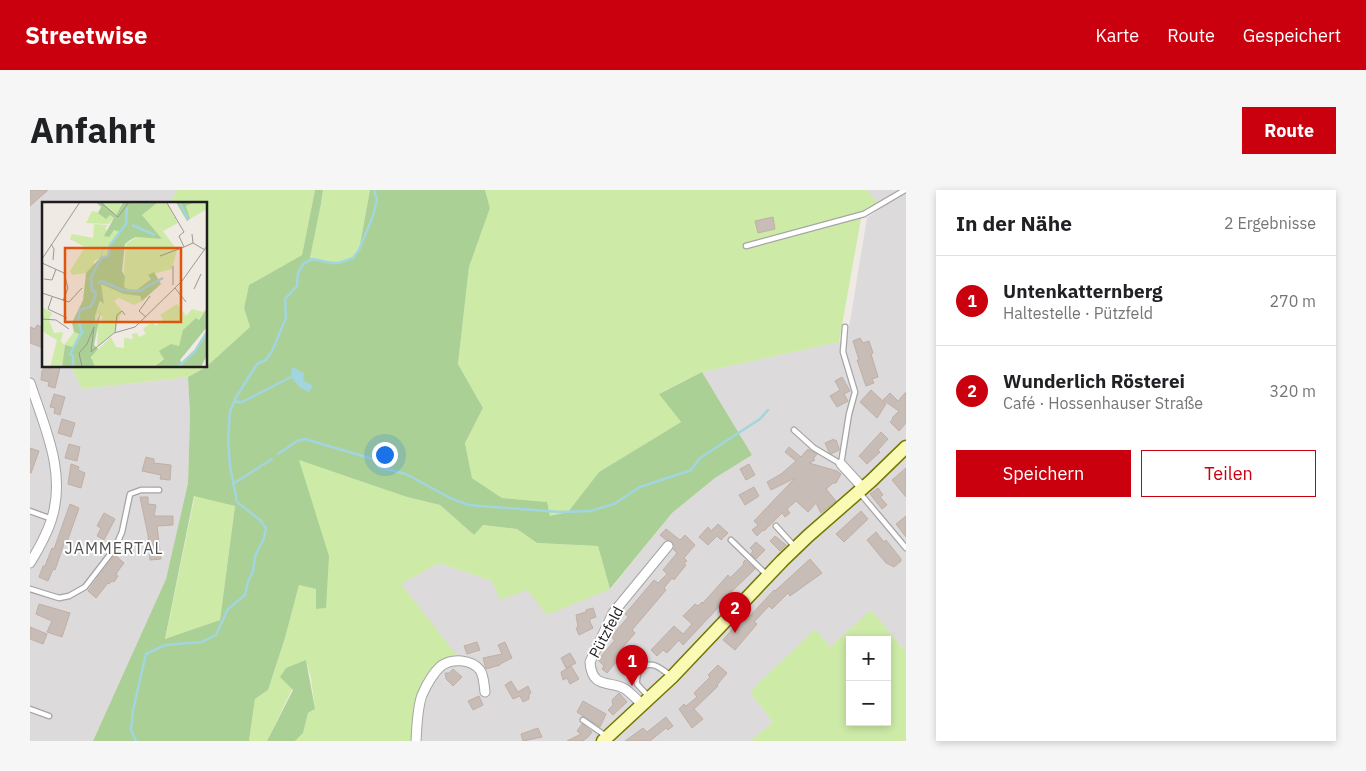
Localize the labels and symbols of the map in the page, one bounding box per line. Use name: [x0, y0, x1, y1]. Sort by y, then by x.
inset map: [42, 202, 208, 368]
your location: [372, 442, 398, 468]
district label: JAMMERTAL: [65, 538, 163, 558]
pin: 2: [719, 592, 751, 633]
street label: Pützfeld: [585, 603, 627, 661]
pin: 1: [616, 645, 648, 686]

